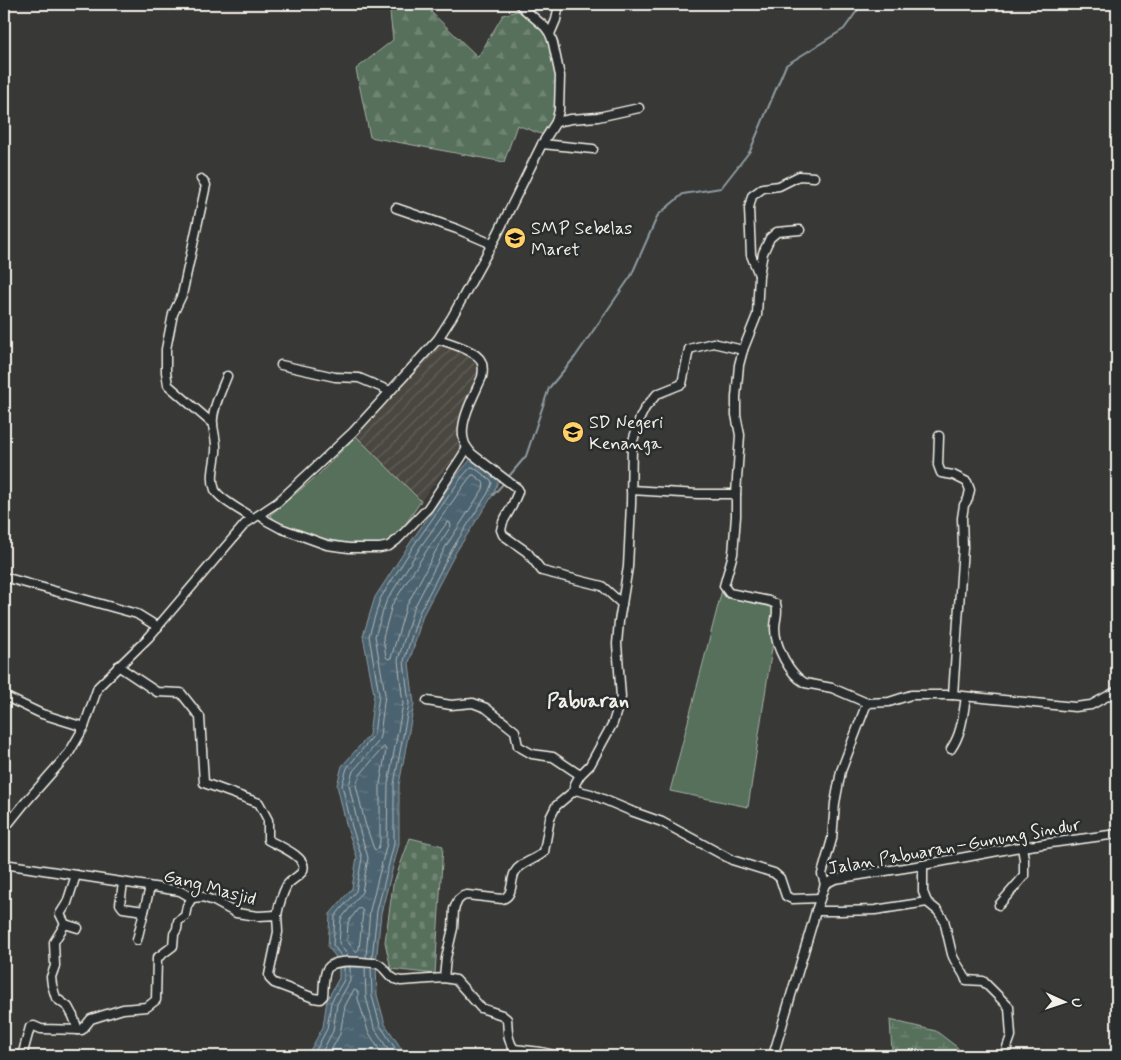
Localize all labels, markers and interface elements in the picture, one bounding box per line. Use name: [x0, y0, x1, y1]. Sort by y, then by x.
place label: SMP Sebelas Maret: [531, 217, 632, 262]
school or university icon: SMP Sebelas Maret: [503, 226, 527, 250]
place label: SD Negeri Kenanga: [589, 411, 663, 456]
school or university icon: SD Negeri Kenanga: [561, 420, 585, 444]
district label: Pabuaran: [547, 688, 629, 715]
street label: Jalan Pabuaran–Gunung Sindur: [826, 813, 1083, 881]
street label: Gang Masjid: [161, 864, 259, 913]
north arrow: [1038, 978, 1088, 1028]
text: U: [1067, 998, 1085, 1008]

